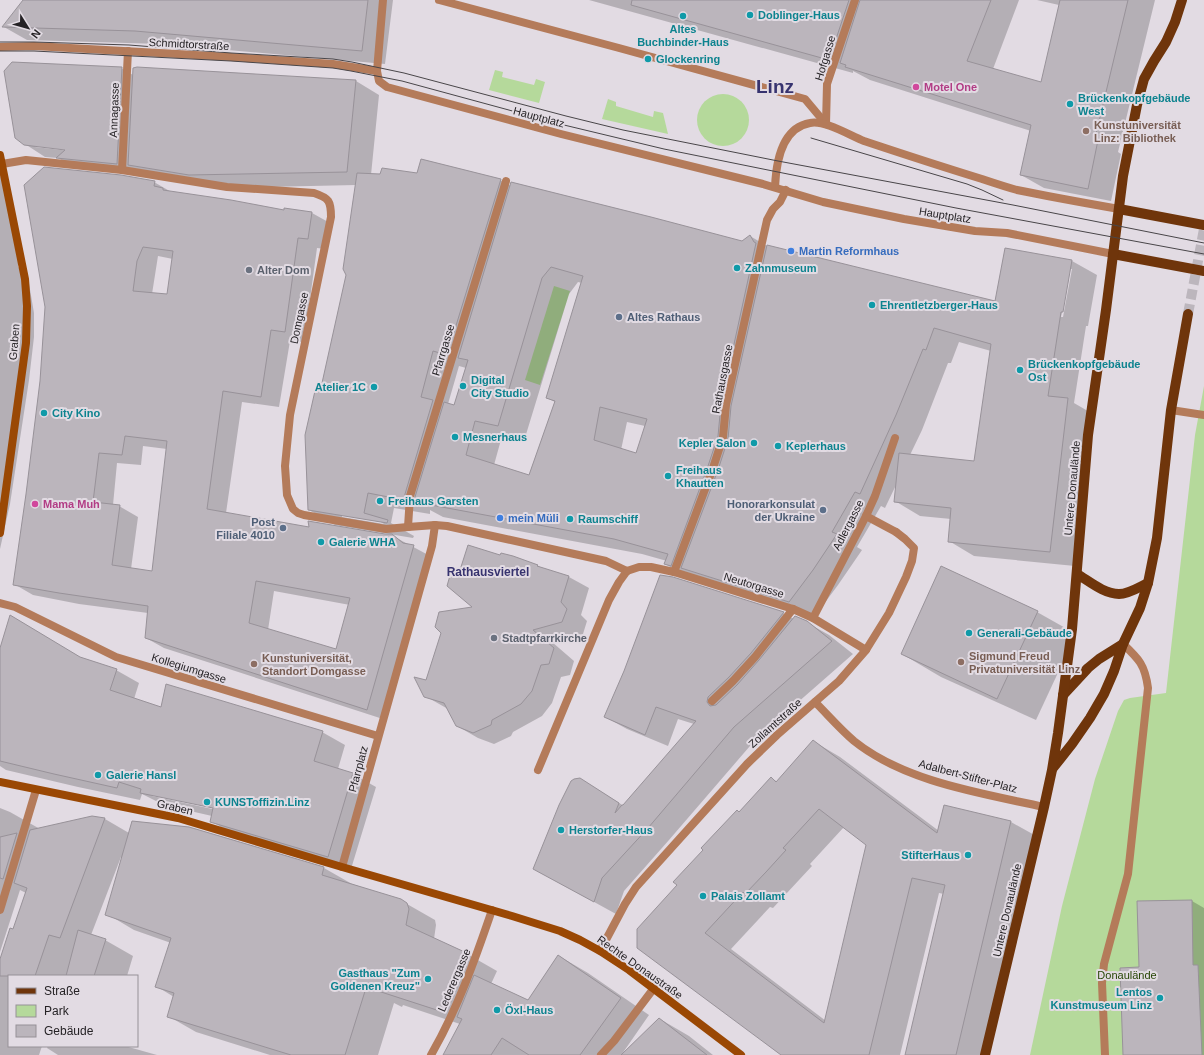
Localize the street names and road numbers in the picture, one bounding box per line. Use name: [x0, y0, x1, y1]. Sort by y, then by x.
street label: Hofgasse: [812, 34, 838, 82]
street label: Schmidtorstraße: [148, 36, 230, 52]
street label: Annagasse: [107, 82, 121, 138]
street label: Hauptplatz: [512, 104, 566, 130]
street label: Hauptplatz: [918, 205, 972, 225]
street label: Domgasse: [288, 291, 310, 345]
street label: Graben: [6, 323, 22, 361]
street label: Pfarrgasse: [429, 323, 457, 377]
street label: Rathausgasse: [709, 343, 735, 415]
street label: Untere Donaulände: [1062, 440, 1082, 536]
street label: Adlergasse: [830, 498, 866, 552]
street label: Neutorgasse: [722, 570, 786, 600]
street label: Kollegiumgasse: [150, 651, 228, 685]
street label: Zollamtstraße: [746, 696, 804, 750]
street label: Pfarrplatz: [346, 745, 370, 793]
street label: Adalbert-Stifter-Platz: [917, 757, 1019, 795]
street label: Graben: [156, 797, 194, 817]
street label: Untere Donaulände: [990, 862, 1024, 958]
street label: Rechte Donaustraße: [595, 933, 685, 1001]
street label: Lederergasse: [435, 947, 473, 1013]

